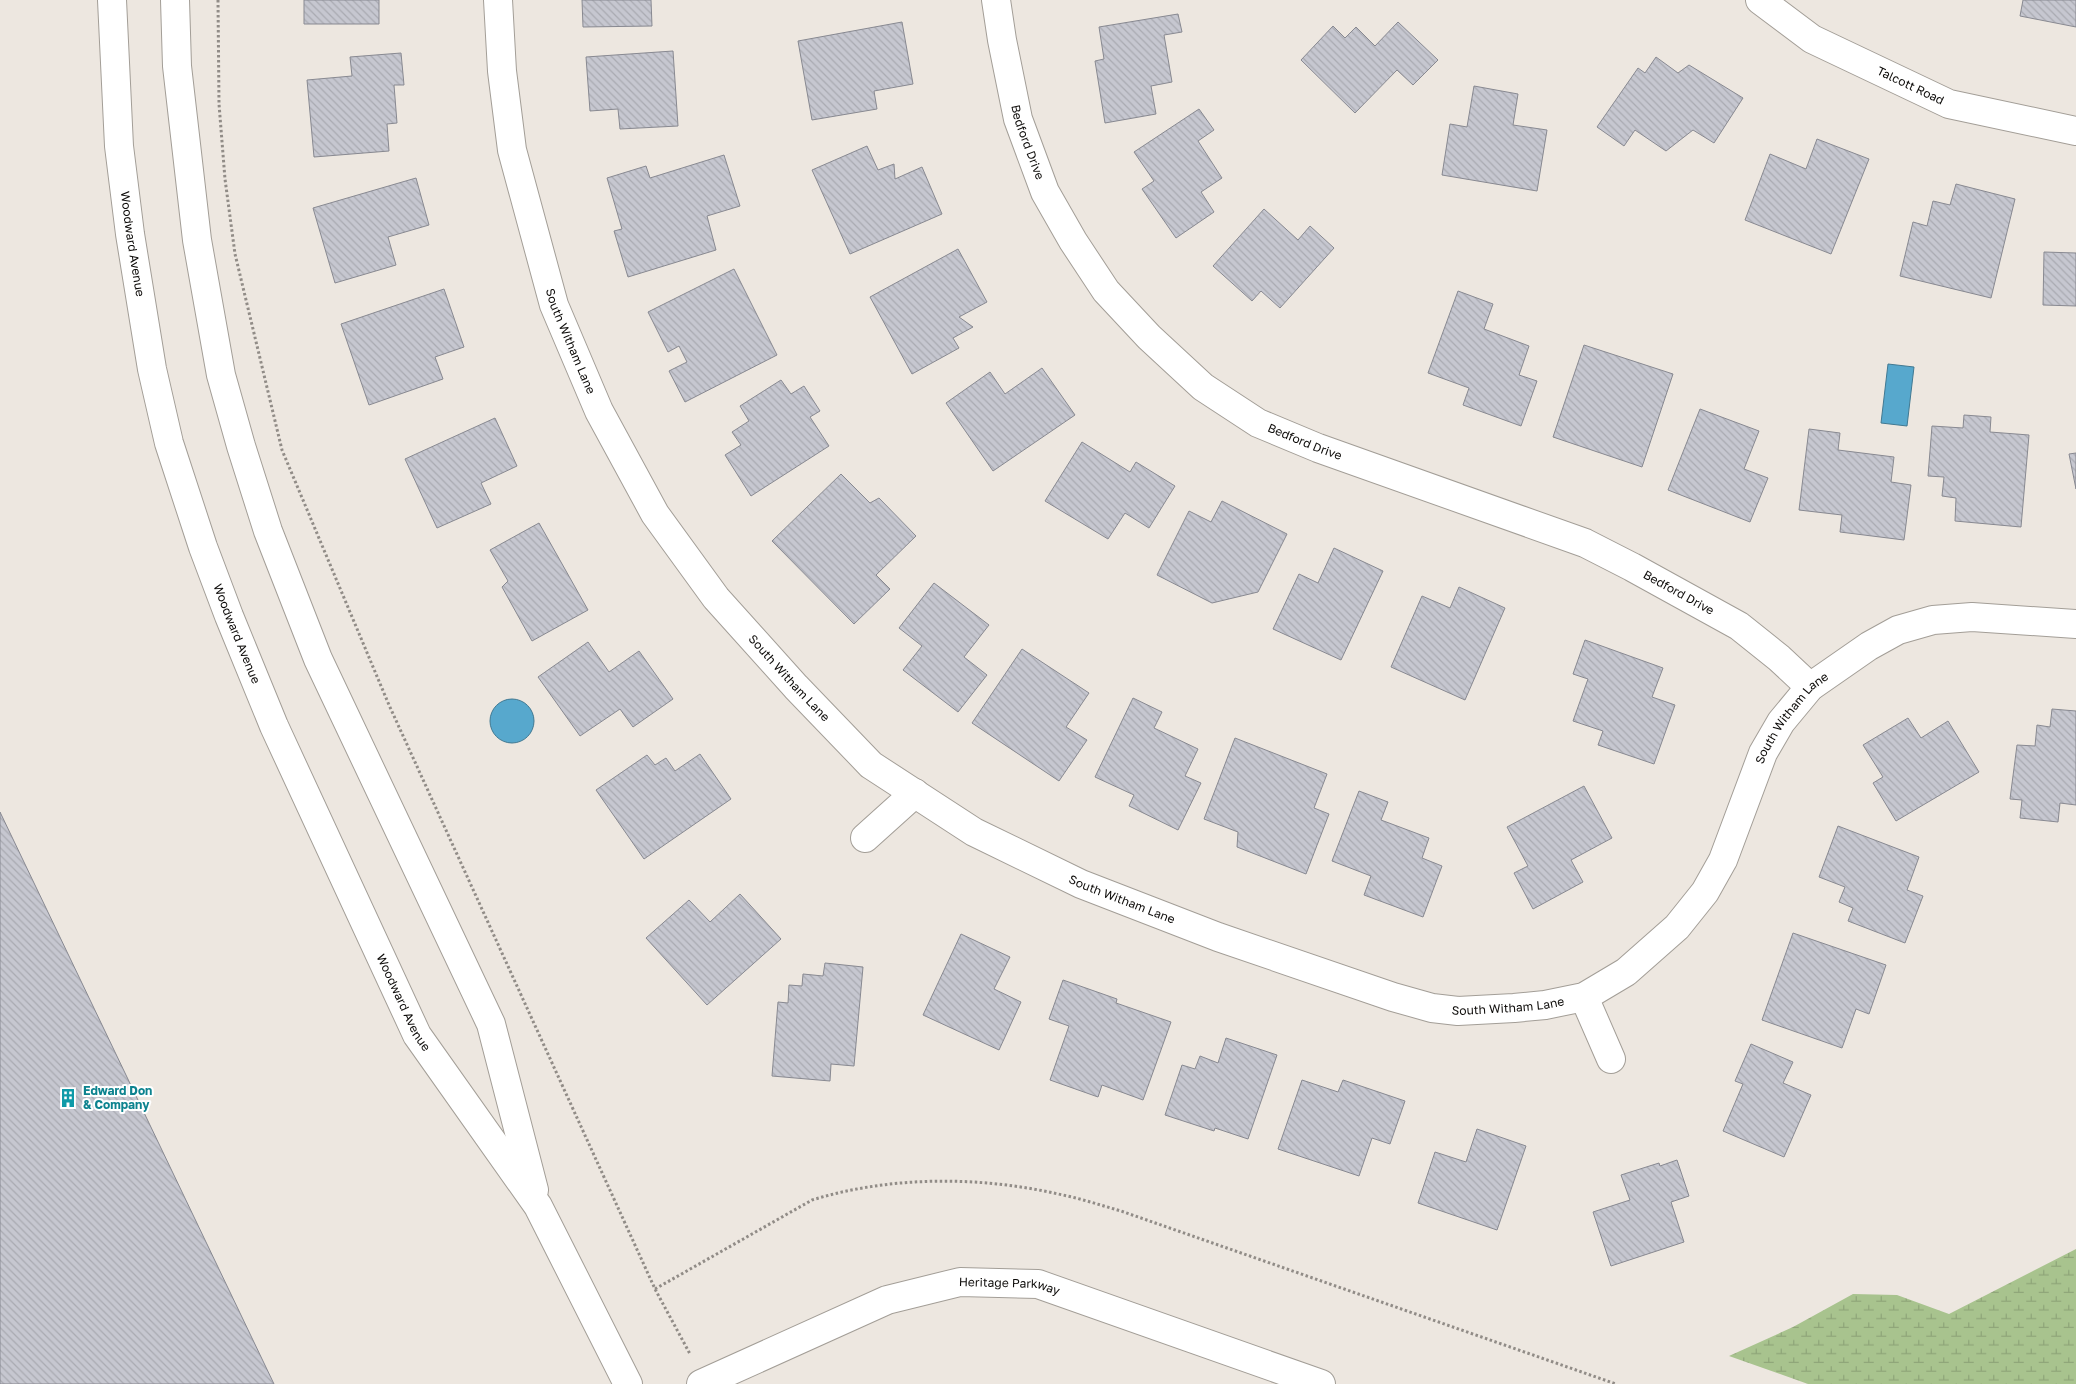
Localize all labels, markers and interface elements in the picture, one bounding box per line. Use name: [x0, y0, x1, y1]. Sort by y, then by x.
street label: Talcott Road: [1875, 63, 1947, 108]
street label: Bedford Drive: [1008, 103, 1048, 182]
street label: Woodward Avenue: [118, 190, 148, 298]
street label: South Witham Lane: [543, 287, 599, 396]
street label: Bedford Drive: [1266, 420, 1344, 463]
street label: Bedford Drive: [1641, 567, 1717, 618]
street label: Woodward Avenue: [210, 581, 264, 686]
street label: South Witham Lane: [746, 631, 833, 724]
street label: South Witham Lane: [1752, 669, 1831, 766]
street label: South Witham Lane: [1067, 871, 1177, 927]
street label: Woodward Avenue: [374, 952, 434, 1054]
street label: South Witham Lane: [1451, 993, 1565, 1018]
place label: Edward Don & Company: [83, 1083, 152, 1112]
building icon: Edward Don & Company: [57, 1087, 79, 1109]
street label: Heritage Parkway: [959, 1274, 1062, 1298]

